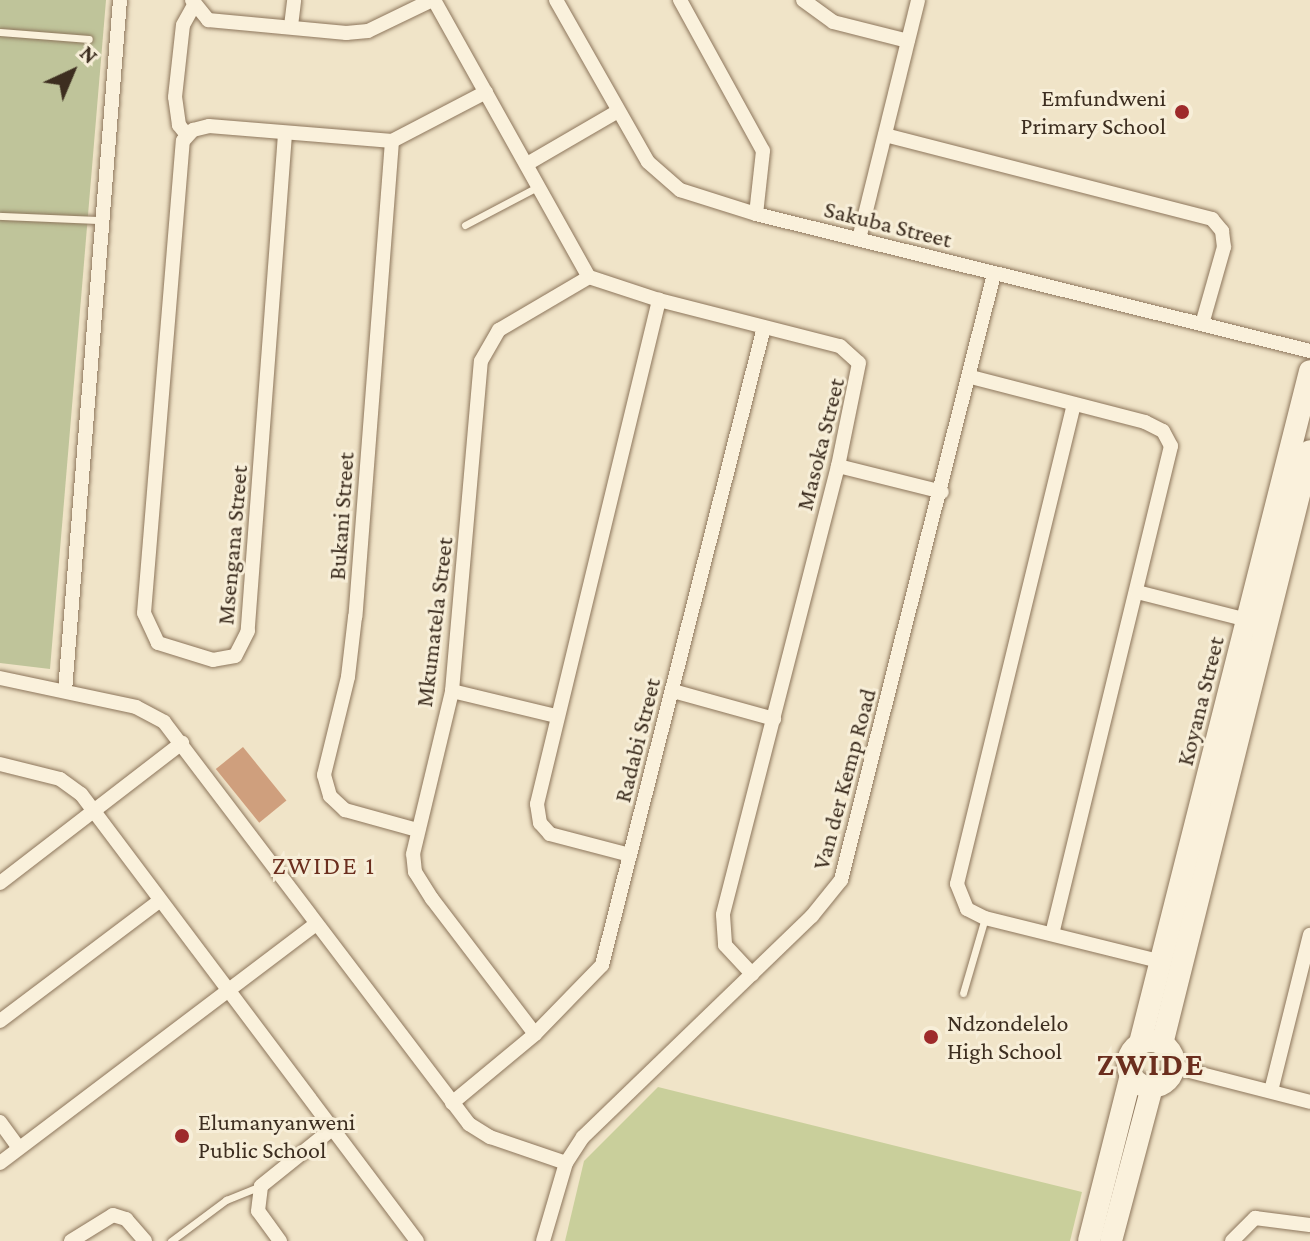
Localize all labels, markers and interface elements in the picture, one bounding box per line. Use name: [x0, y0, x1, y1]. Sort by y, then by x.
north arrow: [32, 32, 112, 112]
text: N: [75, 40, 103, 69]
place label: Emfundweni Primary School: [1021, 84, 1166, 140]
marker: Emfundweni Primary School: [1173, 103, 1191, 121]
street label: Sakuba Street: [821, 194, 955, 254]
street label: Masoka Street: [790, 375, 850, 513]
street label: Bukani Street: [322, 451, 360, 581]
street label: Msengana Street: [211, 464, 253, 626]
street label: Mkumatela Street: [409, 535, 459, 709]
street label: Koyana Street: [1170, 633, 1230, 769]
street label: Radabi Street: [608, 675, 666, 805]
street label: Van der Kemp Road: [806, 685, 882, 873]
district label: ZWIDE 1: [272, 850, 376, 882]
place label: Ndzondelelo High School: [947, 1009, 1068, 1065]
marker: Ndzondelelo High School: [922, 1028, 940, 1046]
district label: ZWIDE: [1097, 1045, 1205, 1083]
place label: Elumanyanweni Public School: [198, 1108, 355, 1164]
marker: Elumanyanweni Public School: [173, 1127, 191, 1145]

